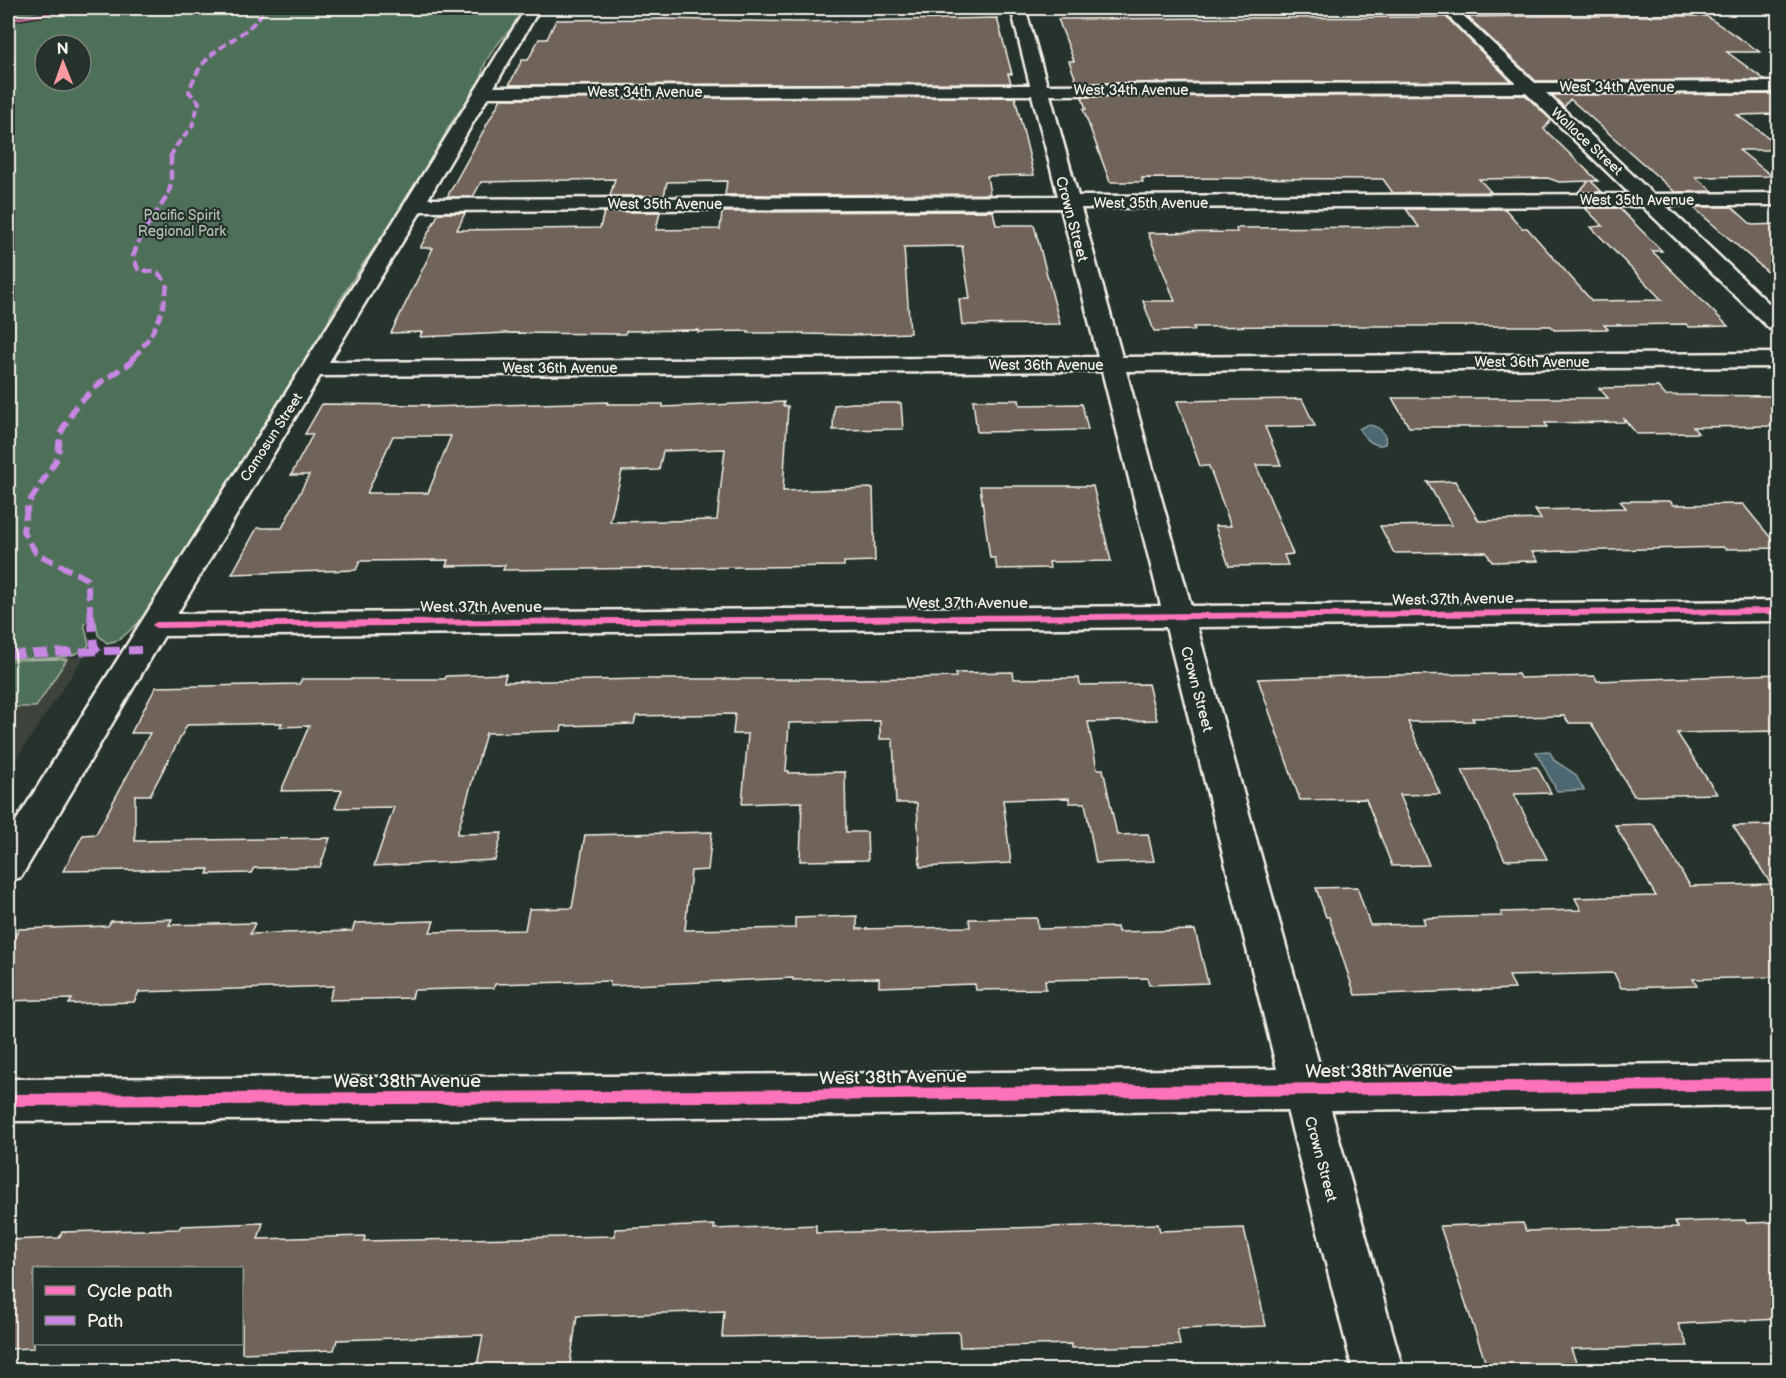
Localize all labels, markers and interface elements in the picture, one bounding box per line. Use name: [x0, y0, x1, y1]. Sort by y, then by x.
north arrow: [33, 33, 93, 93]
text: N: [57, 40, 69, 59]
street label: West 34th Avenue: [1559, 79, 1675, 96]
street label: West 34th Avenue: [1073, 82, 1189, 99]
street label: West 34th Avenue: [587, 84, 703, 101]
street label: Wallace Street: [1547, 104, 1626, 179]
street label: Crown Street: [1051, 174, 1092, 264]
street label: West 35th Avenue: [1580, 192, 1694, 209]
street label: West 35th Avenue: [1094, 195, 1208, 212]
street label: West 35th Avenue: [608, 196, 722, 213]
park label: Pacific Spirit Regional Park: [138, 207, 226, 240]
street label: West 36th Avenue: [1474, 354, 1590, 371]
street label: West 36th Avenue: [988, 357, 1104, 374]
street label: West 36th Avenue: [502, 360, 618, 377]
street label: Camosun Street: [237, 389, 307, 485]
street label: West 37th Avenue: [1392, 589, 1514, 610]
street label: West 37th Avenue: [906, 594, 1028, 613]
street label: West 37th Avenue: [420, 598, 542, 617]
street label: Crown Street: [1176, 644, 1217, 734]
street label: West 38th Avenue: [1305, 1061, 1453, 1082]
street label: West 38th Avenue: [819, 1066, 967, 1089]
street label: West 38th Avenue: [333, 1071, 481, 1092]
street label: Crown Street: [1300, 1114, 1341, 1204]
legend: [33, 1267, 243, 1345]
text: Cycle path: [87, 1281, 173, 1302]
text: Path: [87, 1311, 123, 1332]

